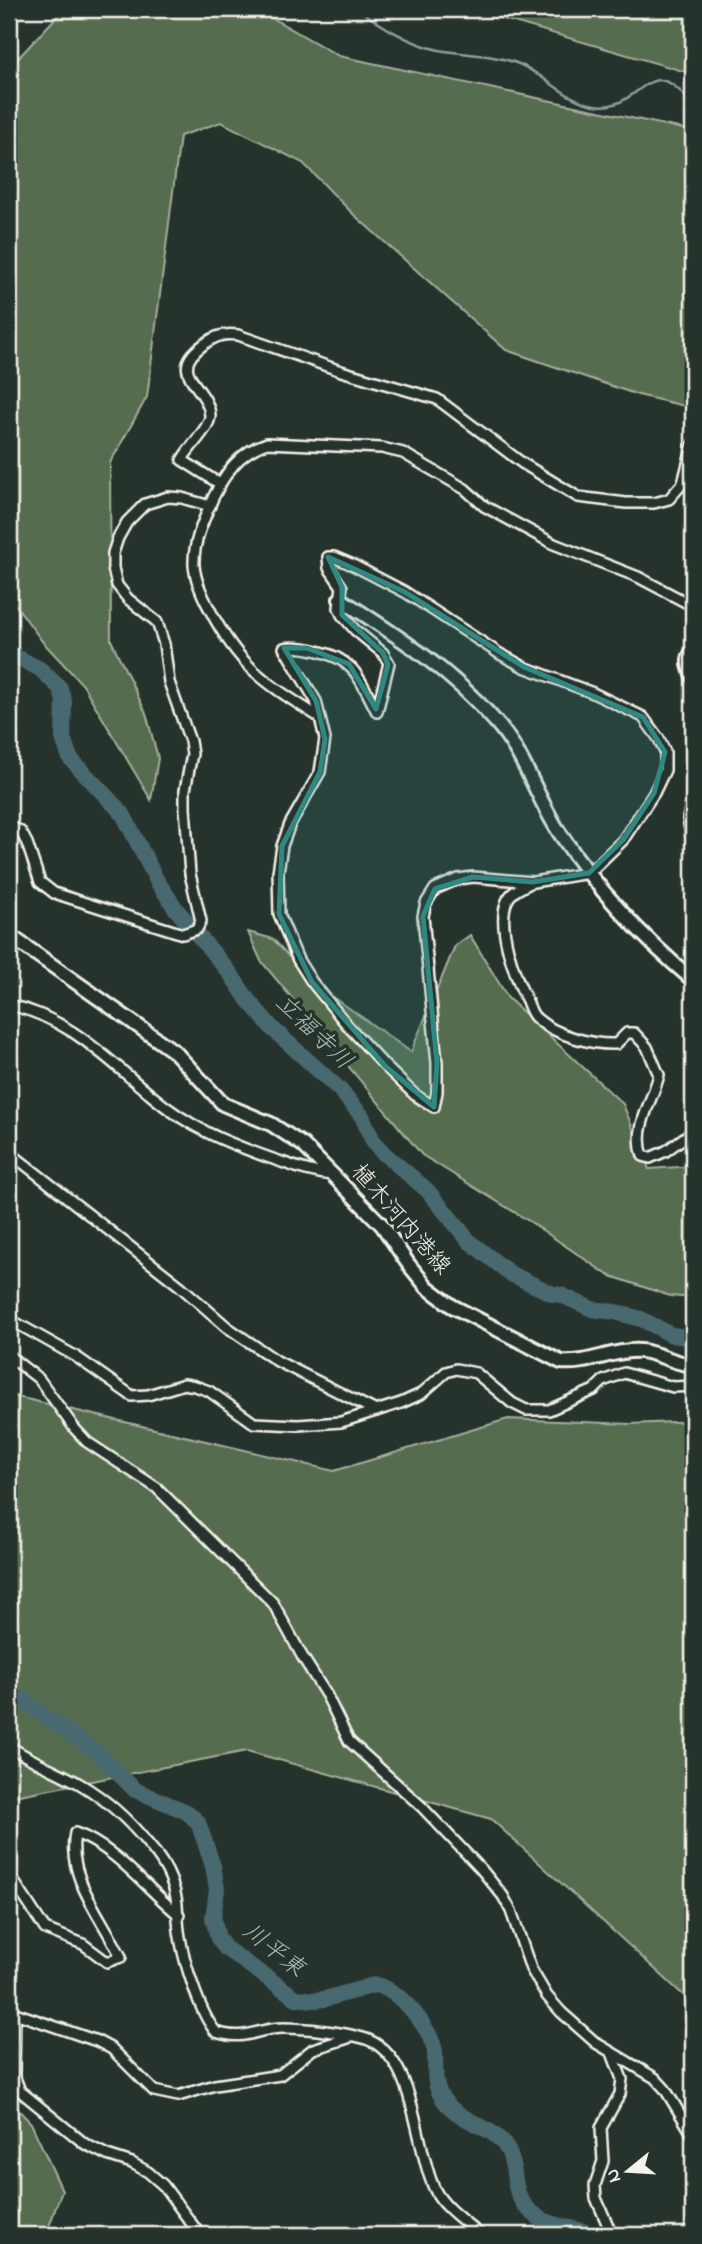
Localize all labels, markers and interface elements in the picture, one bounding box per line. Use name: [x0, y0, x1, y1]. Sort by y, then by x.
water label: 立福寺川: [266, 987, 360, 1079]
street label: 植木河内港線: [342, 1157, 458, 1283]
water label: 川平東: [234, 1915, 312, 1987]
north arrow: [594, 2136, 664, 2206]
text: N: [599, 2165, 629, 2186]

